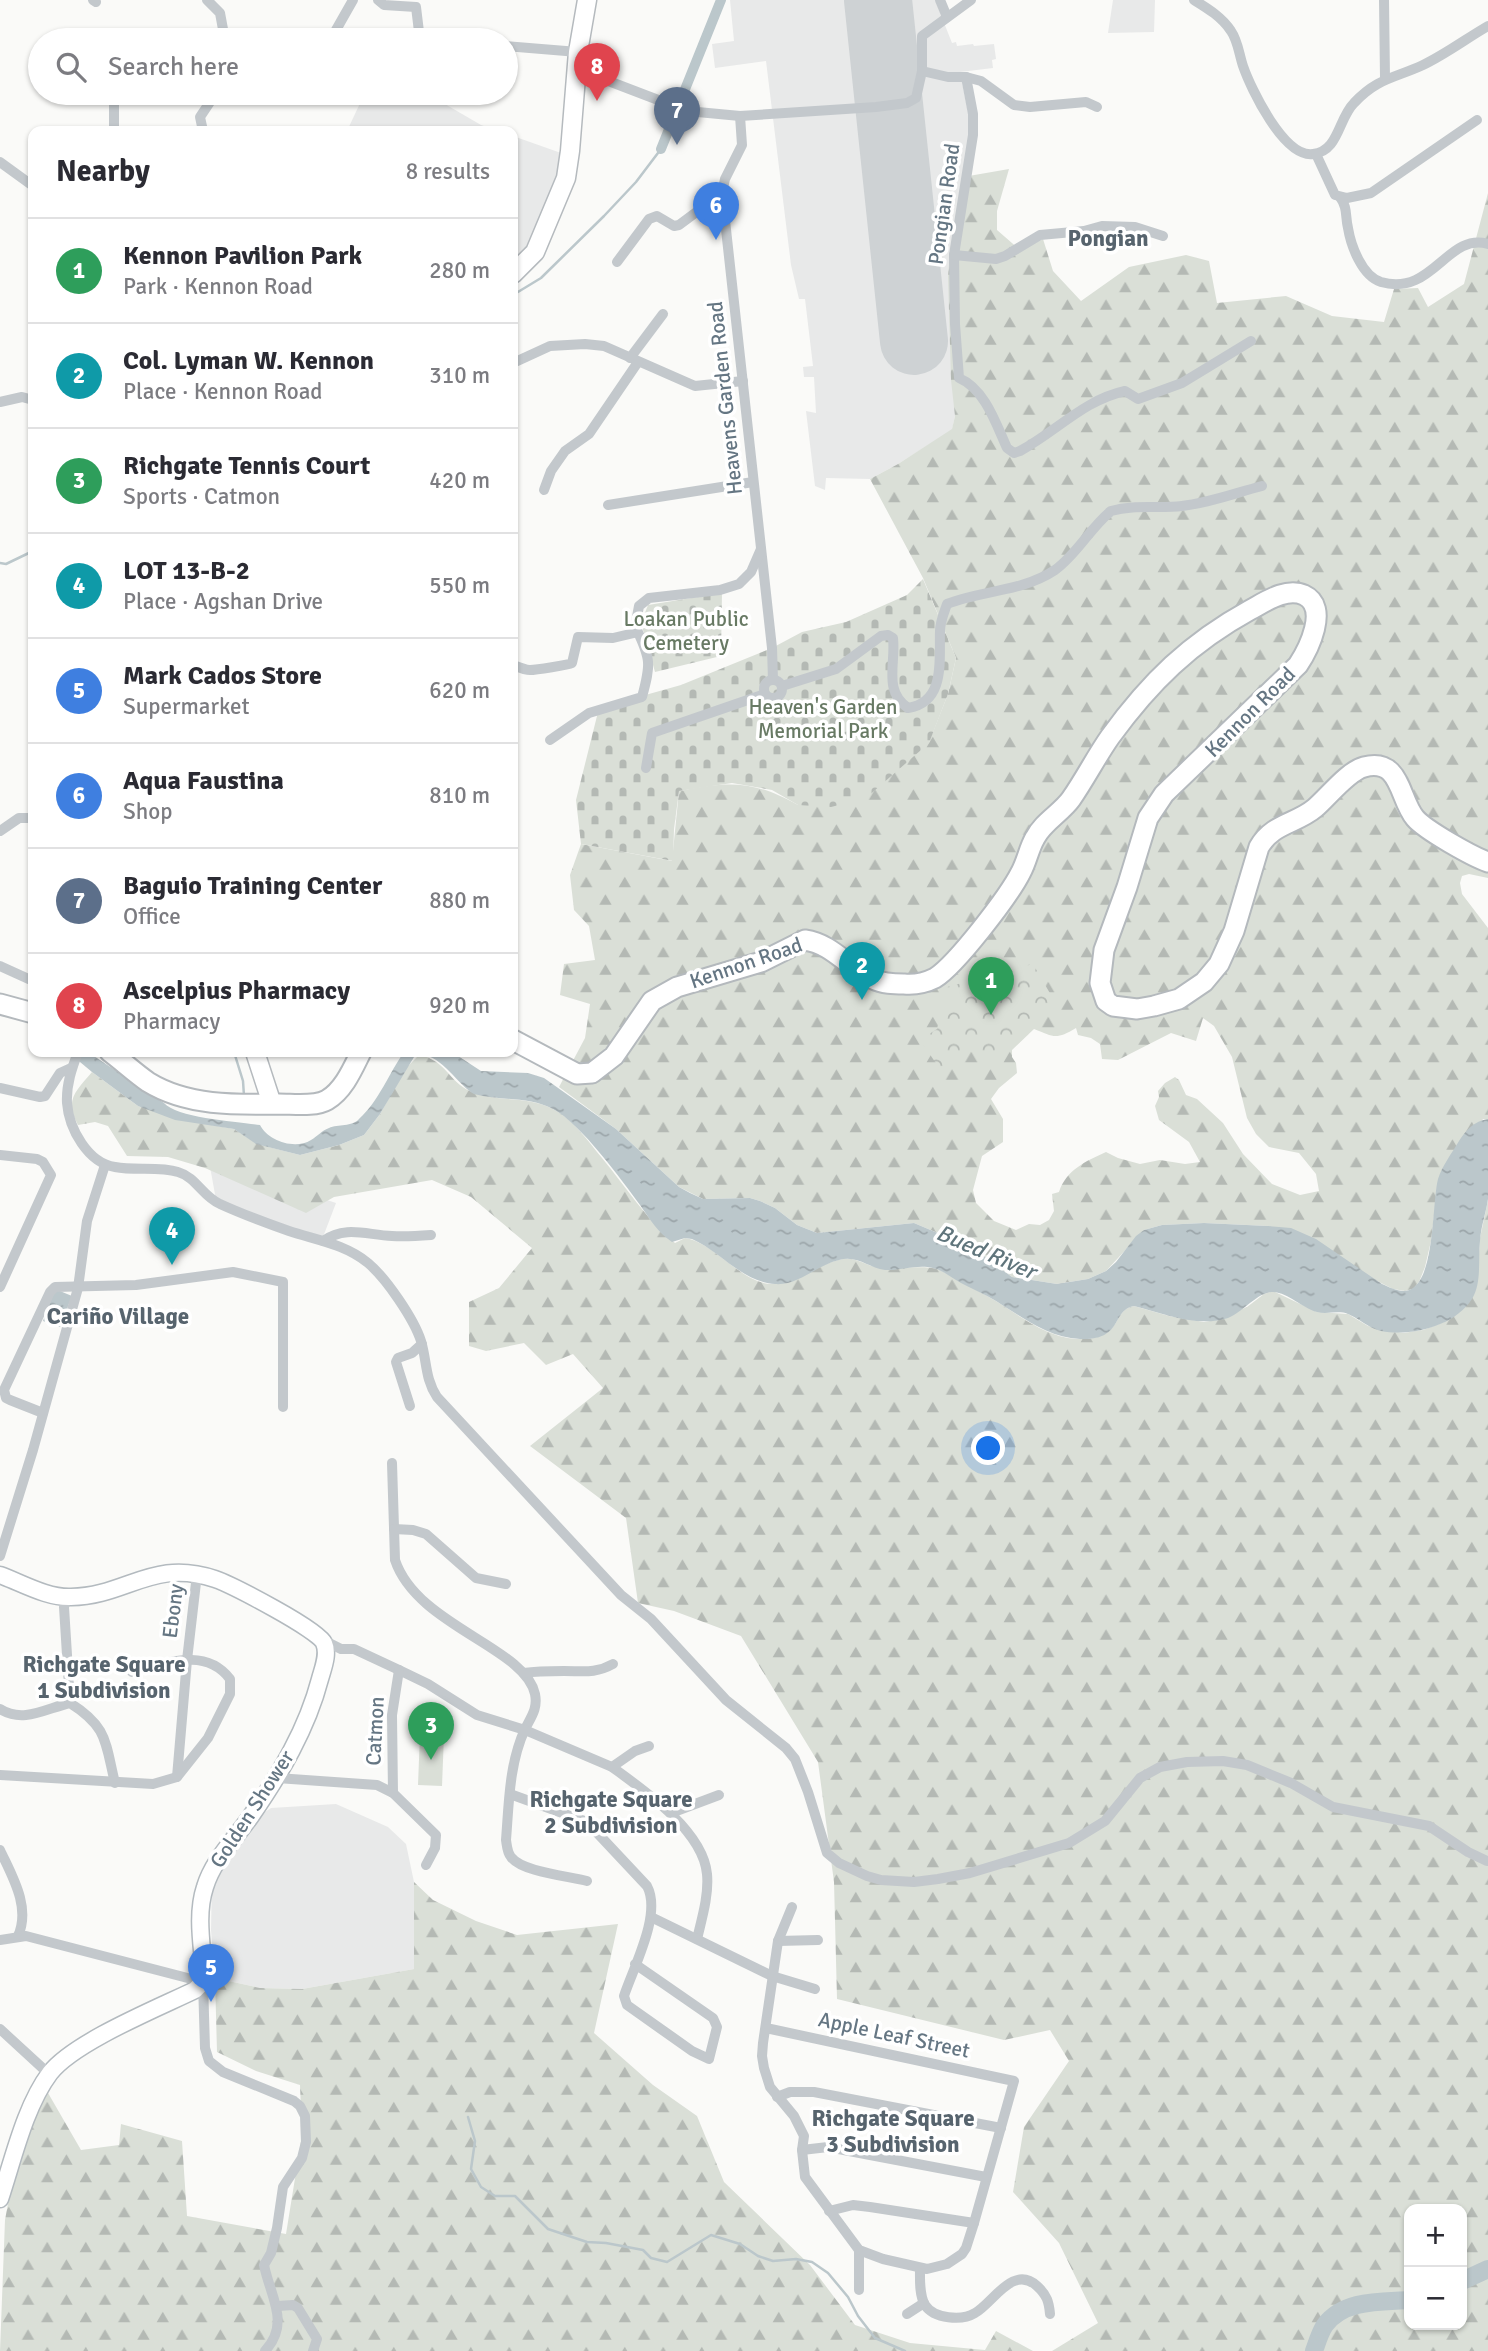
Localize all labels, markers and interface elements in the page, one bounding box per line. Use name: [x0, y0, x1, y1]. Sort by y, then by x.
search box: [28, 28, 518, 105]
pin: 8: [574, 43, 620, 101]
icon: search: [52, 48, 90, 86]
text: Search here: [108, 51, 239, 83]
pin: 7: [654, 87, 700, 145]
street label: Pongian Road: [923, 142, 965, 266]
text: Nearby: [56, 153, 150, 190]
text: 8 results: [406, 157, 490, 186]
pin: 6: [693, 182, 739, 240]
district label: Pongian: [1067, 224, 1149, 253]
text: Kennon Pavilion Park: [123, 240, 362, 272]
text: 1: [73, 256, 85, 285]
text: 280 m: [429, 256, 490, 285]
text: Park · Kennon Road: [123, 272, 313, 301]
street label: Heavens Garden Road: [702, 300, 748, 496]
text: Col. Lyman W. Kennon: [123, 345, 374, 377]
text: 2: [73, 361, 85, 390]
text: 310 m: [429, 361, 490, 390]
text: Place · Kennon Road: [123, 377, 322, 406]
text: Richgate Tennis Court: [123, 450, 370, 482]
text: 3: [73, 466, 85, 495]
text: 420 m: [429, 466, 490, 495]
text: Sports · Catmon: [123, 482, 280, 511]
text: LOT 13-B-2: [123, 555, 250, 587]
text: 4: [73, 571, 85, 600]
text: 550 m: [429, 571, 490, 600]
text: Place · Agshan Drive: [123, 587, 323, 616]
park label: Loakan Public Cemetery: [623, 606, 749, 656]
text: Mark Cados Store: [123, 660, 322, 692]
street label: Kennon Road: [1199, 661, 1301, 763]
text: 5: [73, 676, 85, 705]
text: 620 m: [429, 676, 490, 705]
text: Supermarket: [123, 692, 250, 721]
park label: Heaven's Garden Memorial Park: [748, 694, 898, 744]
text: Aqua Faustina: [123, 765, 284, 797]
text: 6: [73, 781, 85, 810]
text: 810 m: [429, 781, 490, 810]
text: Shop: [123, 797, 172, 826]
text: Baguio Training Center: [123, 870, 382, 902]
text: 7: [73, 886, 85, 915]
text: 880 m: [429, 886, 490, 915]
text: Office: [123, 902, 181, 931]
street label: Kennon Road: [686, 932, 806, 994]
pin: 2: [839, 942, 885, 1000]
pin: 1: [968, 957, 1014, 1015]
text: Ascelpius Pharmacy: [123, 975, 350, 1007]
text: 8: [73, 991, 85, 1020]
text: 920 m: [429, 991, 490, 1020]
text: Pharmacy: [123, 1007, 220, 1036]
pin: 4: [149, 1207, 195, 1265]
water label: Bued River: [932, 1218, 1043, 1287]
district label: Cariño Village: [47, 1302, 189, 1331]
your location: [971, 1431, 1005, 1465]
street label: Ebony: [157, 1582, 189, 1640]
district label: Richgate Square 1 Subdivision: [22, 1650, 186, 1705]
street label: Catmon: [360, 1696, 390, 1766]
pin: 3: [408, 1702, 454, 1760]
street label: Golden Shower: [204, 1745, 300, 1873]
district label: Richgate Square 2 Subdivision: [529, 1785, 693, 1840]
pin: 5: [188, 1944, 234, 2002]
street label: Apple Leaf Street: [816, 2006, 972, 2064]
district label: Richgate Square 3 Subdivision: [811, 2104, 975, 2159]
map controls: [1404, 2204, 1467, 2330]
button: +: [1404, 2204, 1467, 2267]
button: −: [1404, 2267, 1467, 2330]

